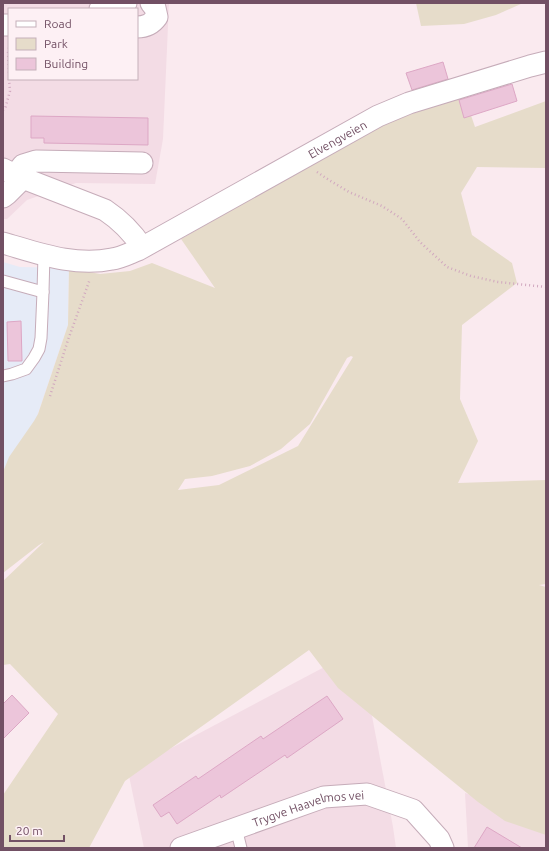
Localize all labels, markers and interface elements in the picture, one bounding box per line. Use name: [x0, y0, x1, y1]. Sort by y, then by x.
legend: [8, 8, 138, 80]
text: Road: [44, 17, 72, 30]
text: Park: [44, 37, 68, 50]
text: Building: [44, 57, 88, 70]
street label: Elvengveien: [306, 117, 369, 160]
street label: Trygve Haavelmos vei: [250, 788, 365, 829]
scale bar: [10, 817, 64, 843]
text: 20 m: [16, 824, 43, 837]

